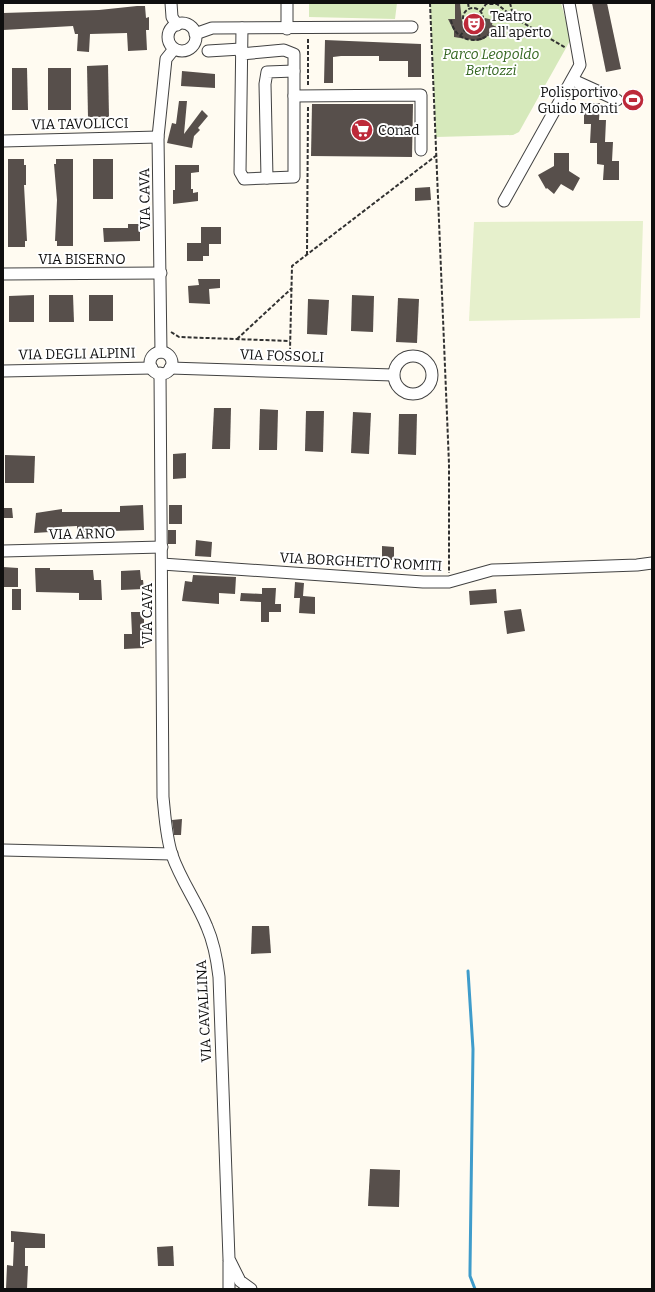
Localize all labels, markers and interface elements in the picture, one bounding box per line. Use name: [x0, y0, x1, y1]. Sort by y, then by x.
place label: Teatro all'aperto: [490, 8, 551, 41]
theatre icon: Teatro all'aperto: [461, 11, 487, 37]
park label: Parco Leopoldo Bertozzi: [443, 46, 539, 79]
place label: Polisportivo Guido Monti: [537, 84, 618, 117]
sports icon: Polisportivo Guido Monti: [620, 87, 646, 113]
street label: VIA TAVOLICCI: [31, 115, 129, 133]
supermarket icon: Conad: [349, 117, 375, 143]
place label: Conad: [378, 122, 420, 139]
street label: VIA CAVA: [136, 168, 154, 230]
street label: VIA BISERNO: [38, 251, 126, 268]
street label: VIA DEGLI ALPINI: [18, 344, 136, 364]
street label: VIA FOSSOLI: [240, 346, 325, 366]
street label: VIA ARNO: [48, 525, 116, 543]
street label: VIA BORGHETTO ROMITI: [279, 549, 443, 575]
street label: VIA CAVA: [139, 583, 156, 645]
street label: VIA CAVALLINA: [193, 959, 215, 1063]

